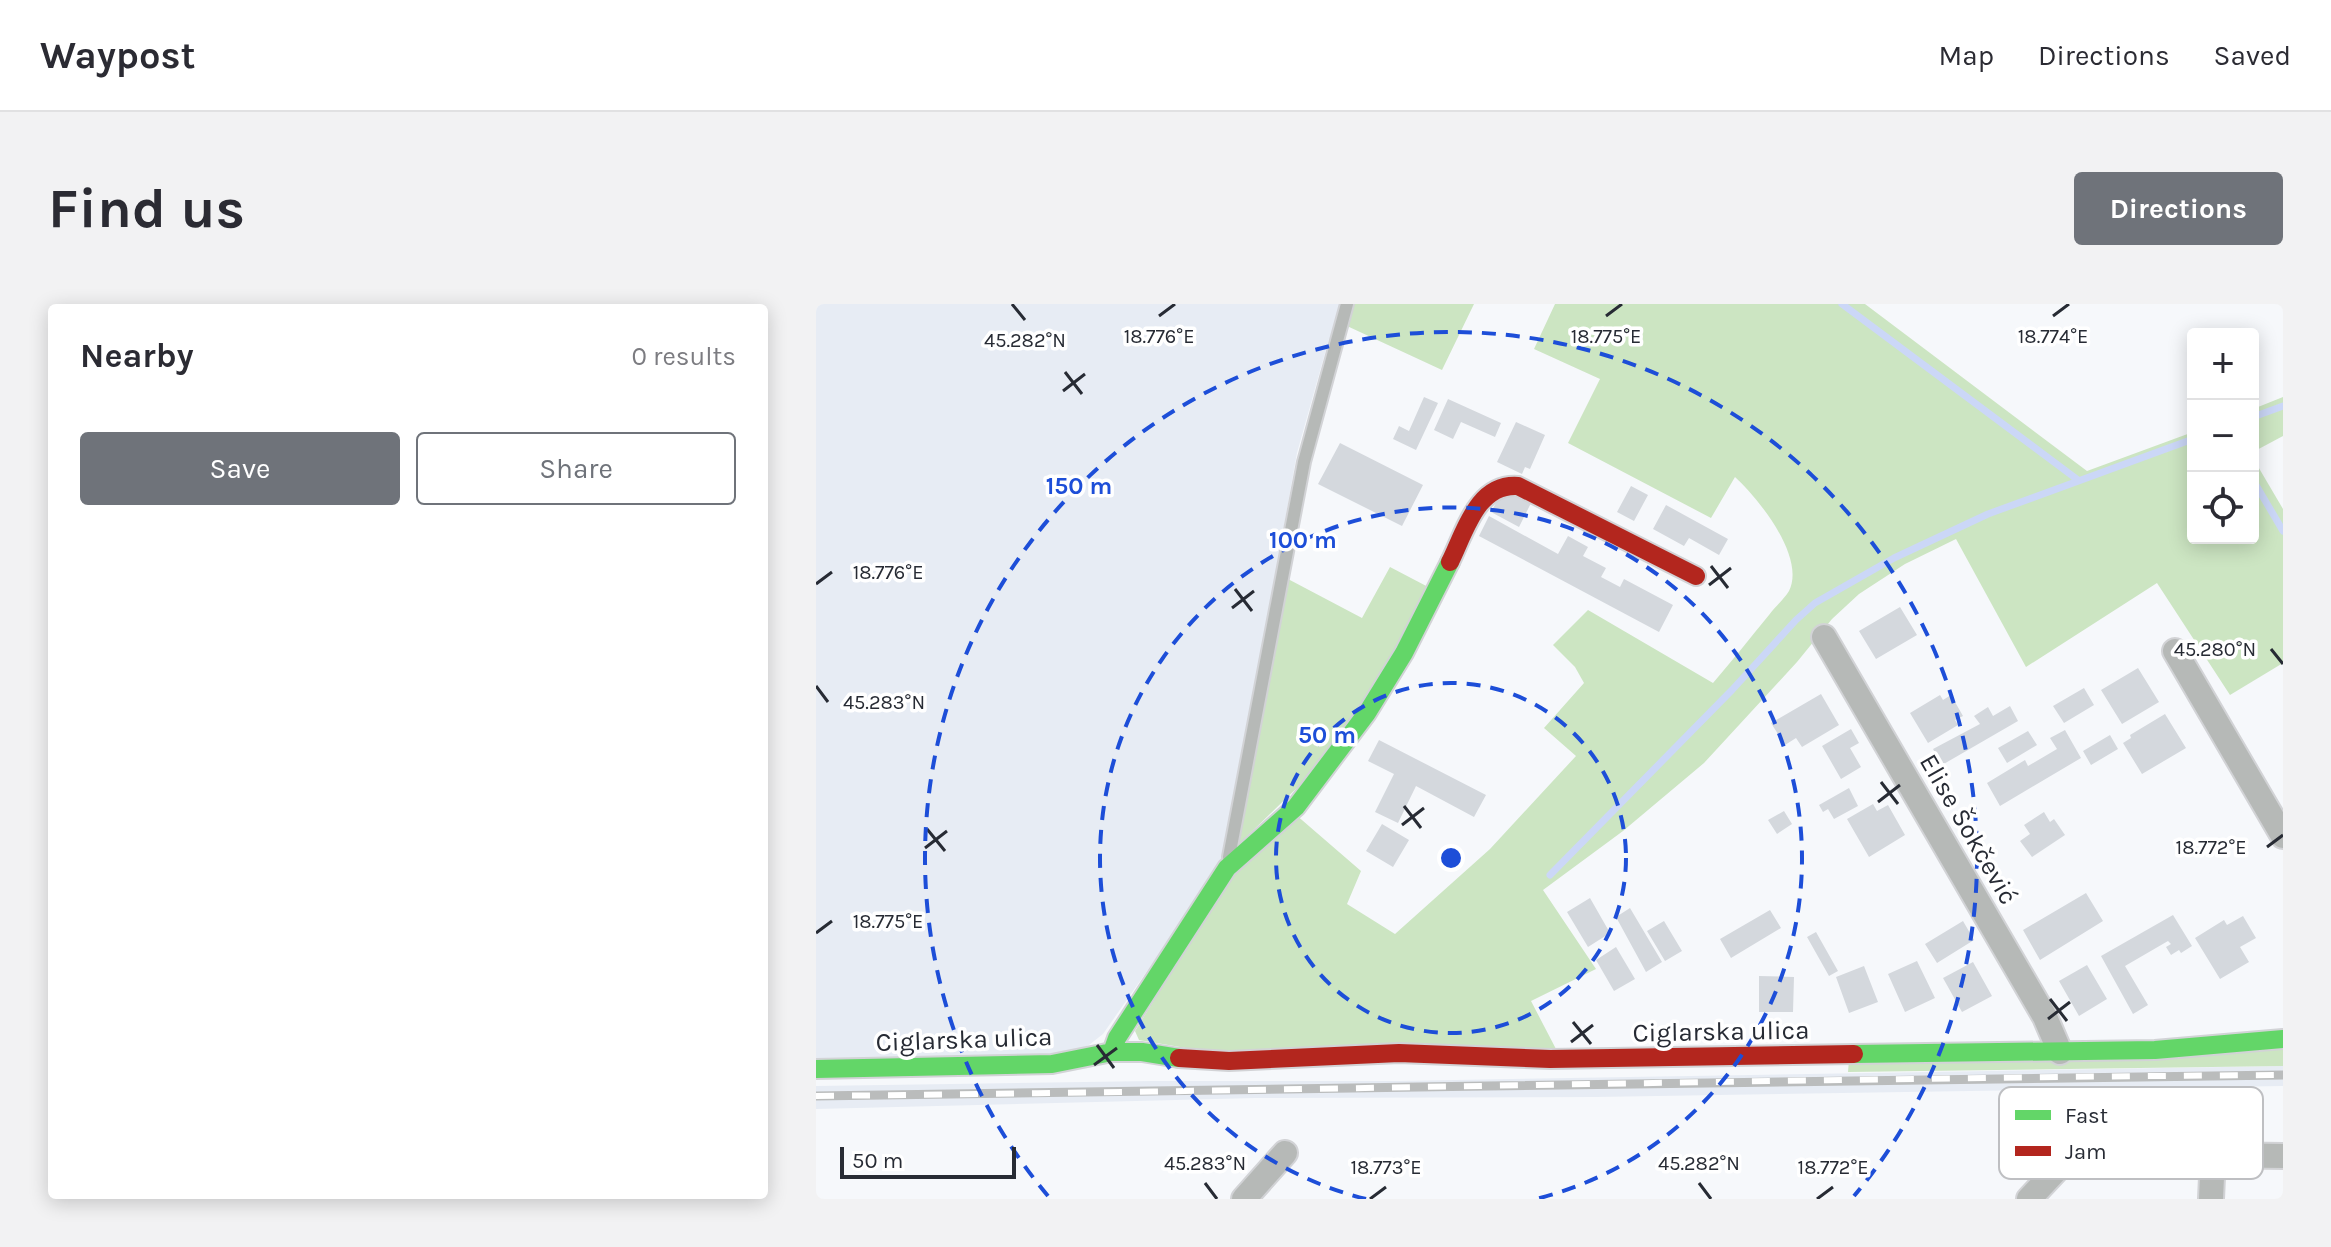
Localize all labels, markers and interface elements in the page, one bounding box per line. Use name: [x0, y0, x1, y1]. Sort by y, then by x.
text: Waypost: [40, 33, 196, 78]
text: Map: [1939, 39, 1994, 72]
text: Directions: [2038, 39, 2170, 72]
text: Saved: [2214, 39, 2291, 72]
button: Directions: [2074, 172, 2283, 245]
text: Find us: [48, 176, 245, 241]
text: 18.776°E: [1124, 325, 1194, 348]
text: 18.775°E: [1571, 325, 1641, 348]
text: 18.774°E: [2018, 325, 2088, 348]
map controls: [2187, 328, 2259, 544]
button: +: [2187, 328, 2259, 400]
text: 45.282°N: [984, 329, 1066, 352]
text: Nearby: [80, 336, 194, 376]
text: 0 results: [632, 341, 736, 372]
button: −: [2187, 400, 2259, 472]
button: Save: [80, 432, 400, 505]
button: Share: [416, 432, 736, 505]
text: 150 m: [1046, 472, 1112, 500]
button: locate: [2187, 472, 2259, 544]
text: 100 m: [1269, 526, 1337, 554]
text: 18.776°E: [853, 561, 923, 584]
text: 45.280°N: [2174, 638, 2256, 661]
text: 45.283°N: [843, 691, 925, 714]
text: 50 m: [1298, 721, 1356, 749]
street label: Elise Šokčević: [1913, 748, 2025, 910]
text: 18.772°E: [2176, 836, 2246, 859]
centre of rings: [1437, 844, 1465, 872]
text: 18.775°E: [853, 910, 923, 933]
street label: Ciglarska ulica: [1632, 1014, 1810, 1049]
street label: Ciglarska ulica: [875, 1021, 1053, 1058]
legend: [1999, 1087, 2263, 1179]
text: Fast: [2065, 1103, 2108, 1129]
text: Jam: [2065, 1139, 2107, 1165]
scale bar: [840, 1143, 1016, 1179]
text: 50 m: [852, 1148, 903, 1174]
text: 45.283°N: [1164, 1152, 1246, 1175]
text: 45.282°N: [1658, 1152, 1740, 1175]
text: 18.773°E: [1350, 1156, 1422, 1179]
text: 18.772°E: [1798, 1156, 1868, 1179]

